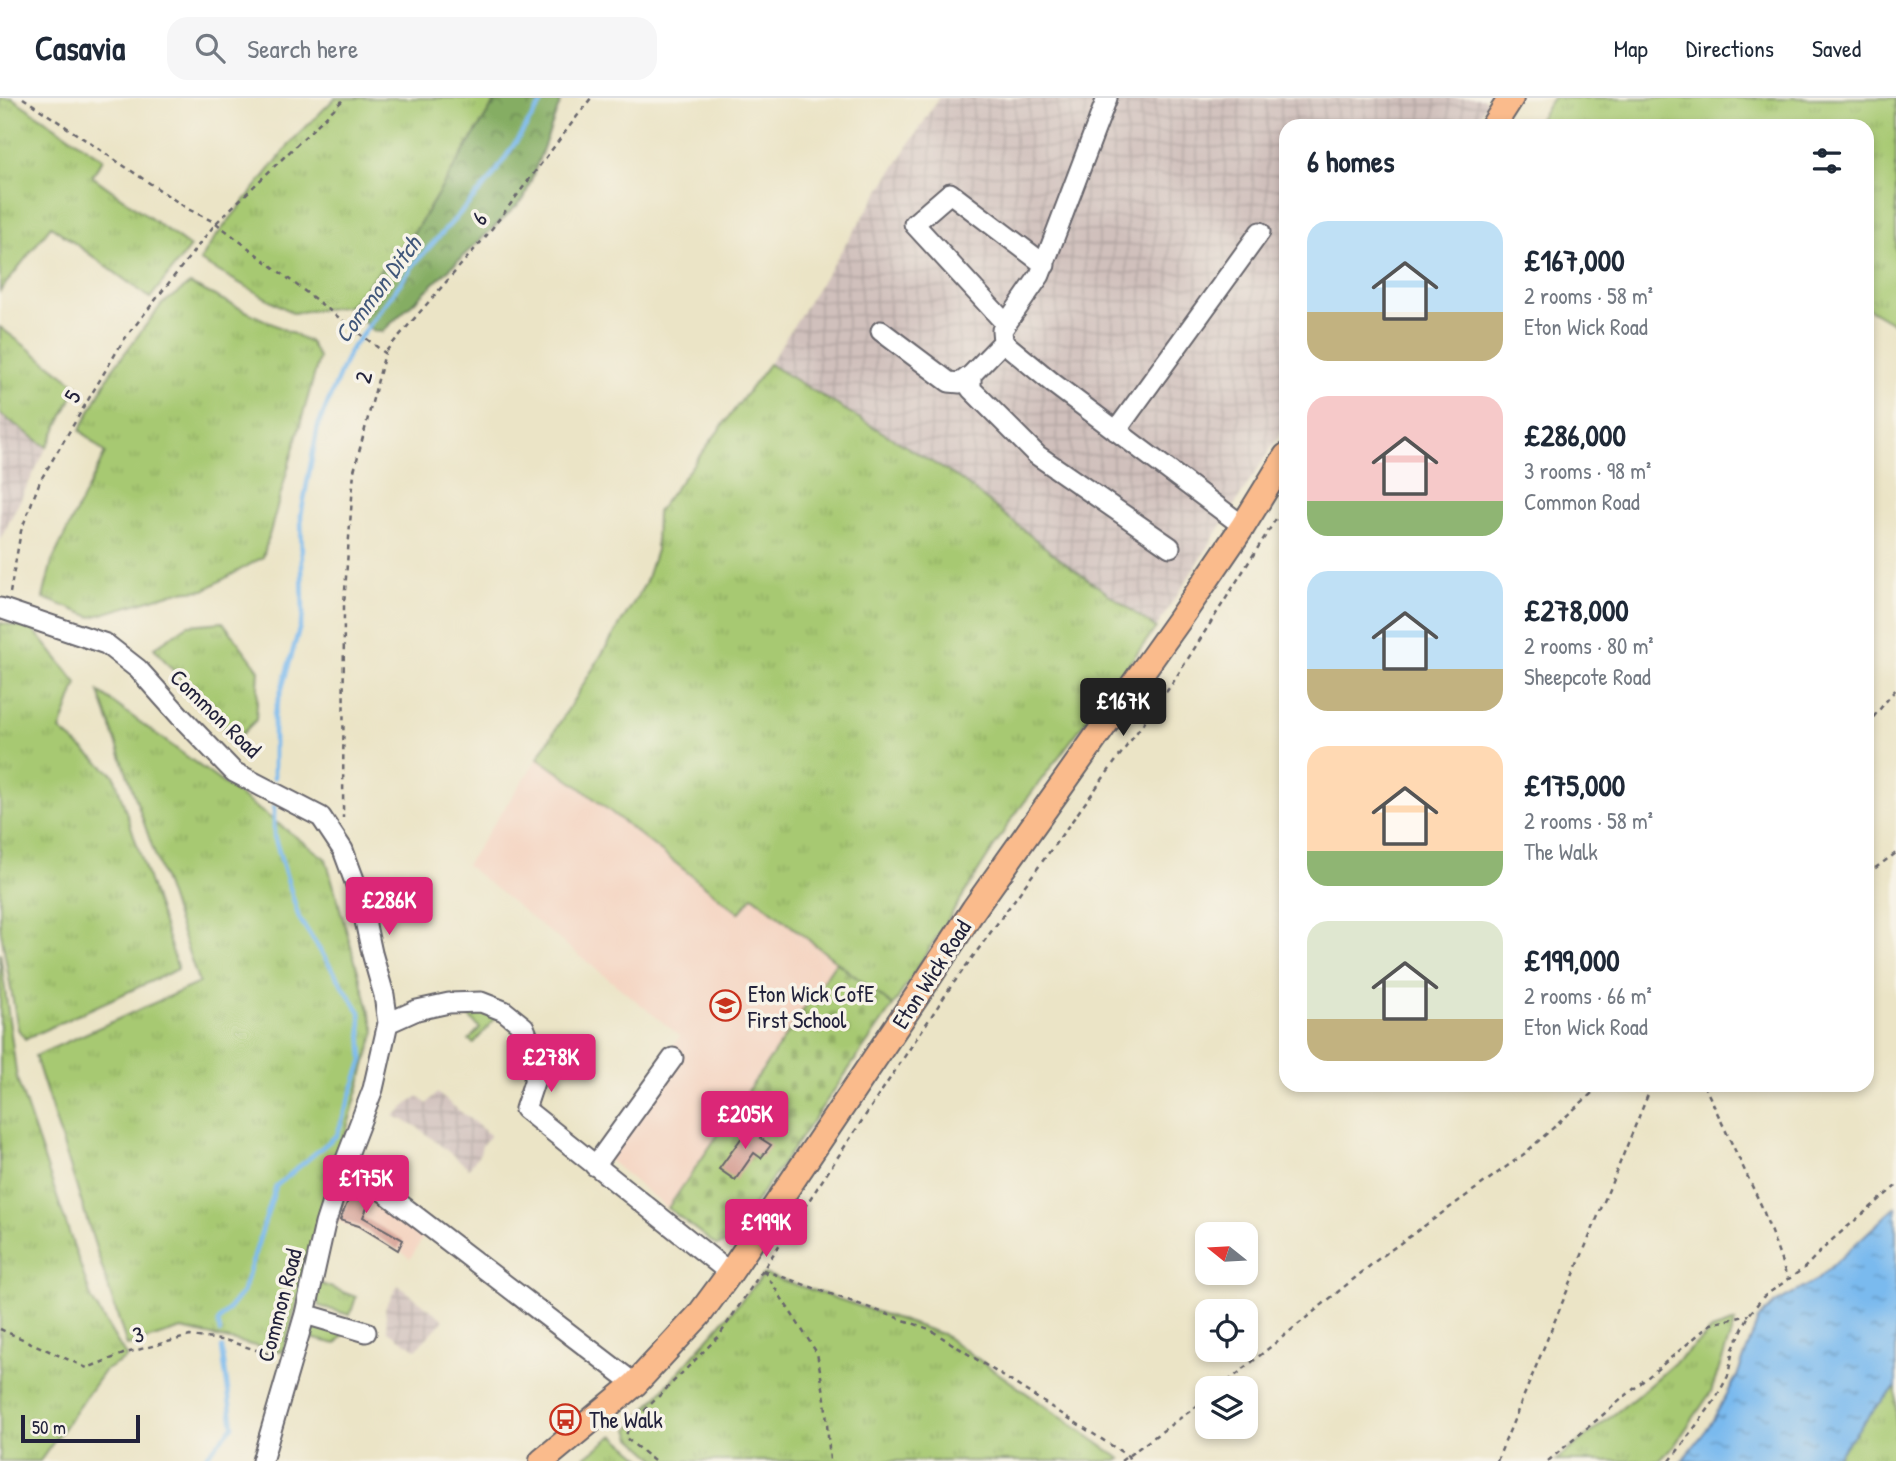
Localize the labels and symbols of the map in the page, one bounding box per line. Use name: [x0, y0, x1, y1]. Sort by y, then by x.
street label: 6: [464, 205, 494, 231]
water label: Common Ditch: [326, 228, 429, 349]
street label: 2: [347, 368, 379, 386]
street label: 5: [56, 384, 88, 408]
street label: Common Road: [164, 662, 268, 764]
pin: £167K: [1074, 678, 1172, 738]
pin: £286K: [340, 878, 438, 937]
street label: Eton Wick Road: [884, 914, 978, 1034]
place label: Eton Wick CofE First School: [747, 978, 874, 1035]
school or university icon: Eton Wick CofE First School: [708, 989, 742, 1023]
pin: £278K: [502, 1034, 600, 1094]
pin: £205K: [696, 1091, 794, 1151]
pin: £175K: [317, 1156, 415, 1215]
pin: £199K: [717, 1200, 815, 1259]
north arrow: [1195, 1222, 1258, 1284]
street label: Common Road: [249, 1245, 309, 1365]
street label: 3: [129, 1318, 147, 1350]
bus stop icon: The Walk: [549, 1402, 583, 1436]
place label: The Walk: [589, 1404, 663, 1435]
scale bar: [21, 1412, 140, 1444]

